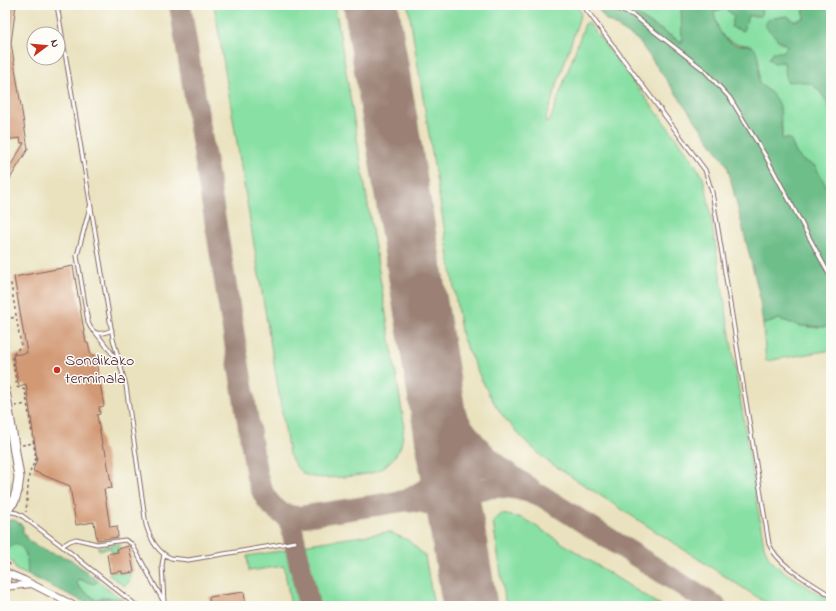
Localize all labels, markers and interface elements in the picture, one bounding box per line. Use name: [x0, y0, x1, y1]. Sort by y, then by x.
north arrow: [26, 26, 66, 66]
text: N: [46, 38, 63, 49]
place label: Sondikako terminala: [65, 349, 134, 391]
marker: Sondikako terminala: [52, 365, 62, 375]

